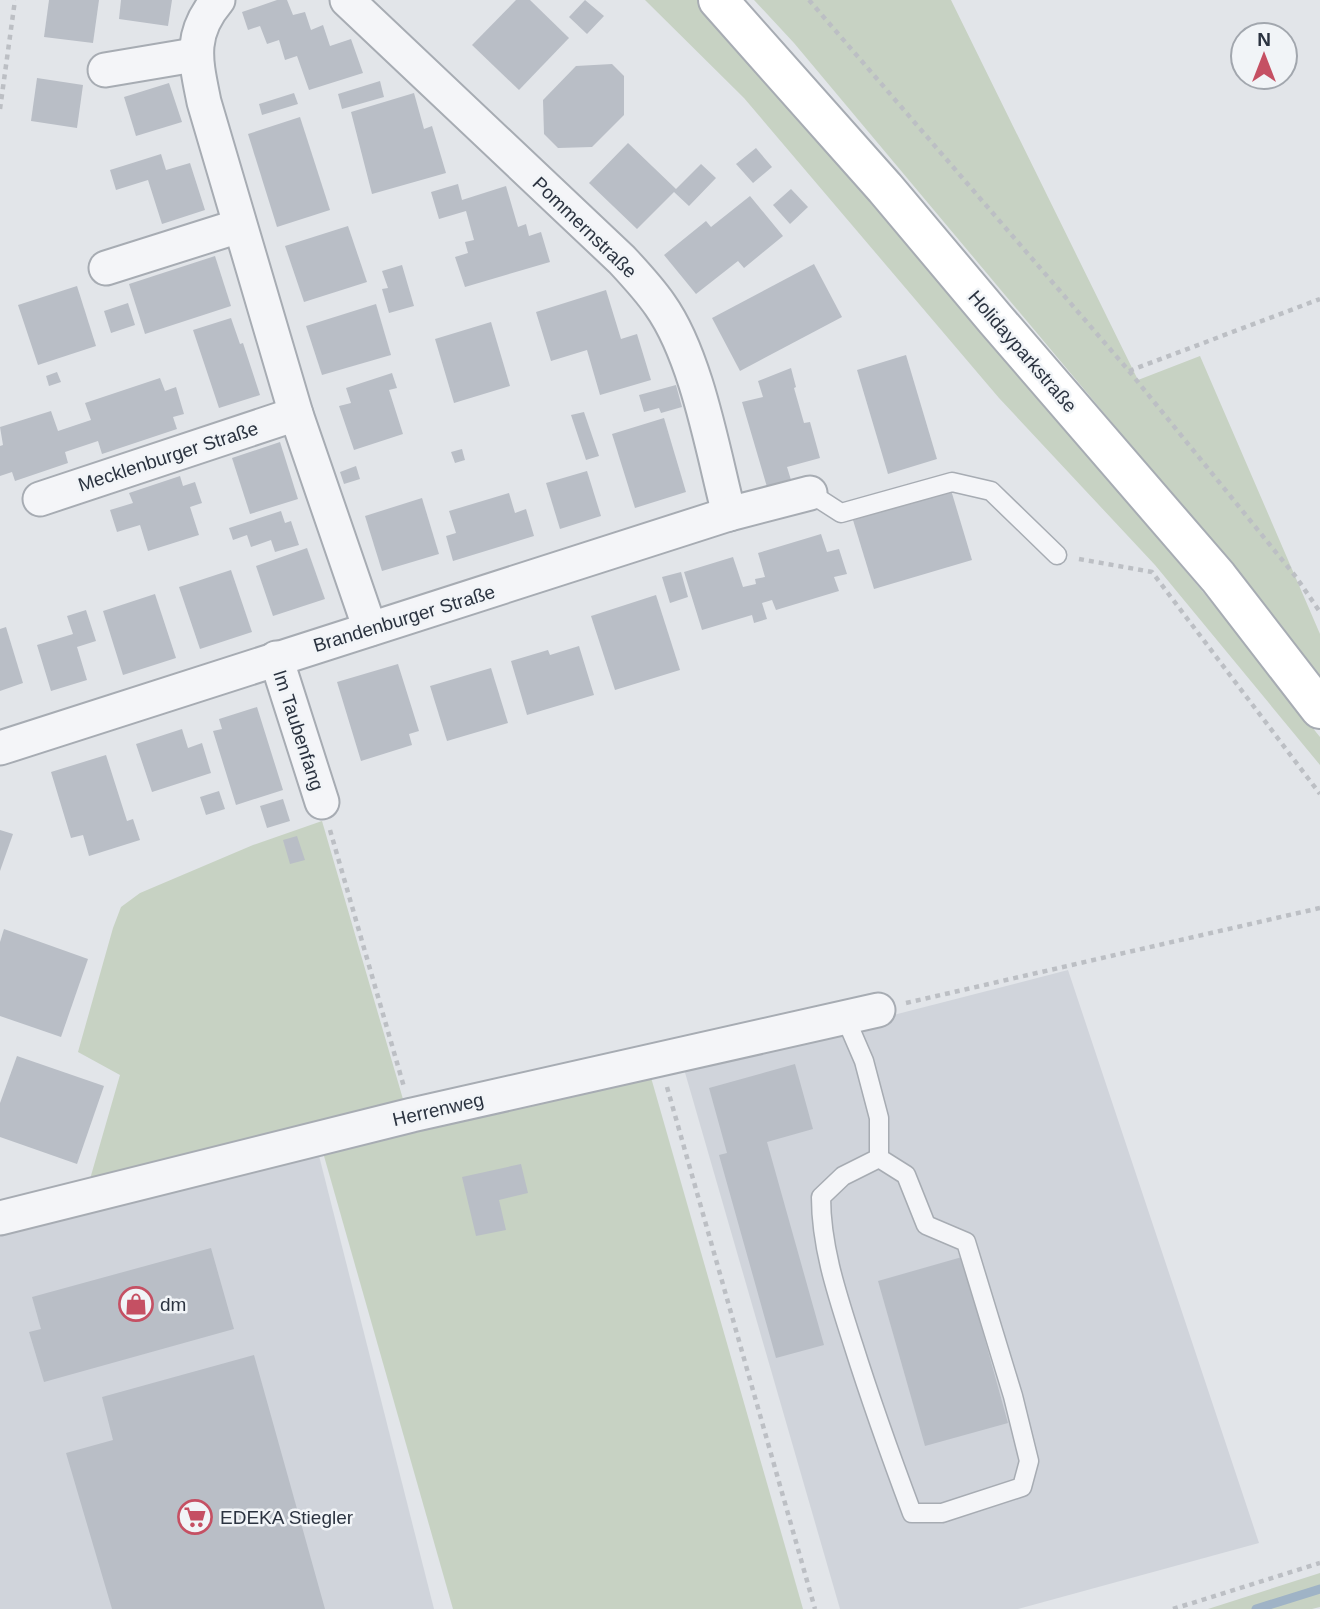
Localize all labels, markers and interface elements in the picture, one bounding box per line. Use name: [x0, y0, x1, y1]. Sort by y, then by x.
north arrow: [1229, 21, 1299, 91]
text: N: [1257, 29, 1271, 50]
street label: Pommernstraße: [528, 172, 641, 282]
street label: Holidayparkstraße: [964, 286, 1081, 416]
street label: Mecklenburger Straße: [76, 417, 261, 496]
street label: Brandenburger Straße: [311, 581, 498, 656]
street label: Im Taubenfang: [269, 667, 328, 793]
street label: Herrenweg: [390, 1089, 486, 1130]
shop icon: dm: [117, 1285, 155, 1323]
place label: dm: [160, 1294, 186, 1315]
supermarket icon: EDEKA Stiegler: [176, 1498, 214, 1536]
place label: EDEKA Stiegler: [220, 1507, 354, 1528]

